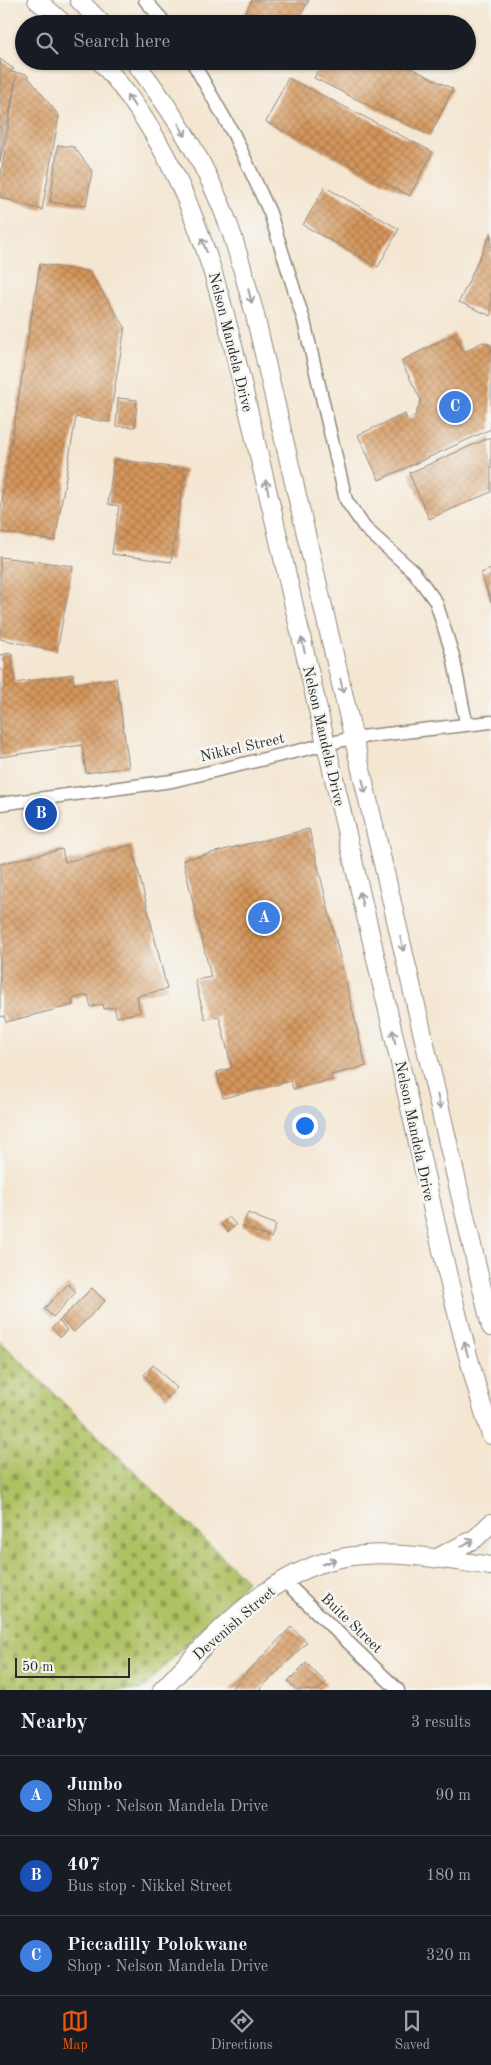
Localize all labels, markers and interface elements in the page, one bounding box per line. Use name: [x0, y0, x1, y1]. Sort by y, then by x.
search box: [15, 15, 476, 70]
icon: search: [33, 29, 61, 57]
text: Search here: [73, 33, 170, 52]
one-way arrow: [126, 94, 136, 108]
one-way arrow: [177, 123, 187, 137]
one-way arrow: [199, 238, 208, 253]
street label: Nelson Mandela Drive: [205, 271, 254, 414]
one-way arrow: [246, 287, 255, 303]
pin: C: [439, 388, 471, 426]
one-way arrow: [262, 479, 271, 495]
one-way arrow: [298, 638, 307, 654]
street label: Nelson Mandela Drive: [299, 665, 346, 808]
one-way arrow: [338, 678, 347, 694]
street label: Nikkel Street: [199, 731, 286, 765]
one-way arrow: [360, 777, 369, 793]
pin: B: [25, 795, 57, 833]
one-way arrow: [356, 891, 366, 907]
pin: A: [248, 899, 280, 937]
one-way arrow: [398, 935, 407, 951]
one-way arrow: [389, 1029, 398, 1045]
street label: Nelson Mandela Drive: [391, 1060, 436, 1203]
one-way arrow: [435, 1093, 445, 1109]
your location: [292, 1113, 318, 1139]
one-way arrow: [460, 1341, 470, 1357]
one-way arrow: [459, 1538, 474, 1547]
one-way arrow: [320, 1557, 336, 1566]
street label: Devenish Street: [191, 1585, 279, 1664]
street label: Buite Street: [318, 1591, 384, 1657]
scale bar: [15, 1655, 130, 1678]
text: 50 m: [22, 1660, 53, 1674]
text: Nearby: [20, 1712, 88, 1733]
text: 3 results: [411, 1715, 471, 1731]
text: Jumbo: [67, 1776, 123, 1795]
text: A: [30, 1788, 42, 1804]
text: 90 m: [435, 1788, 471, 1804]
text: Shop · Nelson Mandela Drive: [67, 1799, 268, 1815]
text: 407: [67, 1856, 100, 1875]
text: B: [30, 1868, 42, 1884]
text: 180 m: [426, 1868, 471, 1884]
text: Bus stop · Nikkel Street: [67, 1879, 232, 1895]
text: Piccadilly Polokwane: [67, 1936, 247, 1955]
text: C: [31, 1948, 41, 1964]
text: 320 m: [426, 1948, 471, 1964]
text: Shop · Nelson Mandela Drive: [67, 1959, 268, 1975]
tab: Map: [61, 2007, 89, 2054]
tab: Directions: [211, 2007, 273, 2054]
tab: Saved: [394, 2007, 430, 2054]

